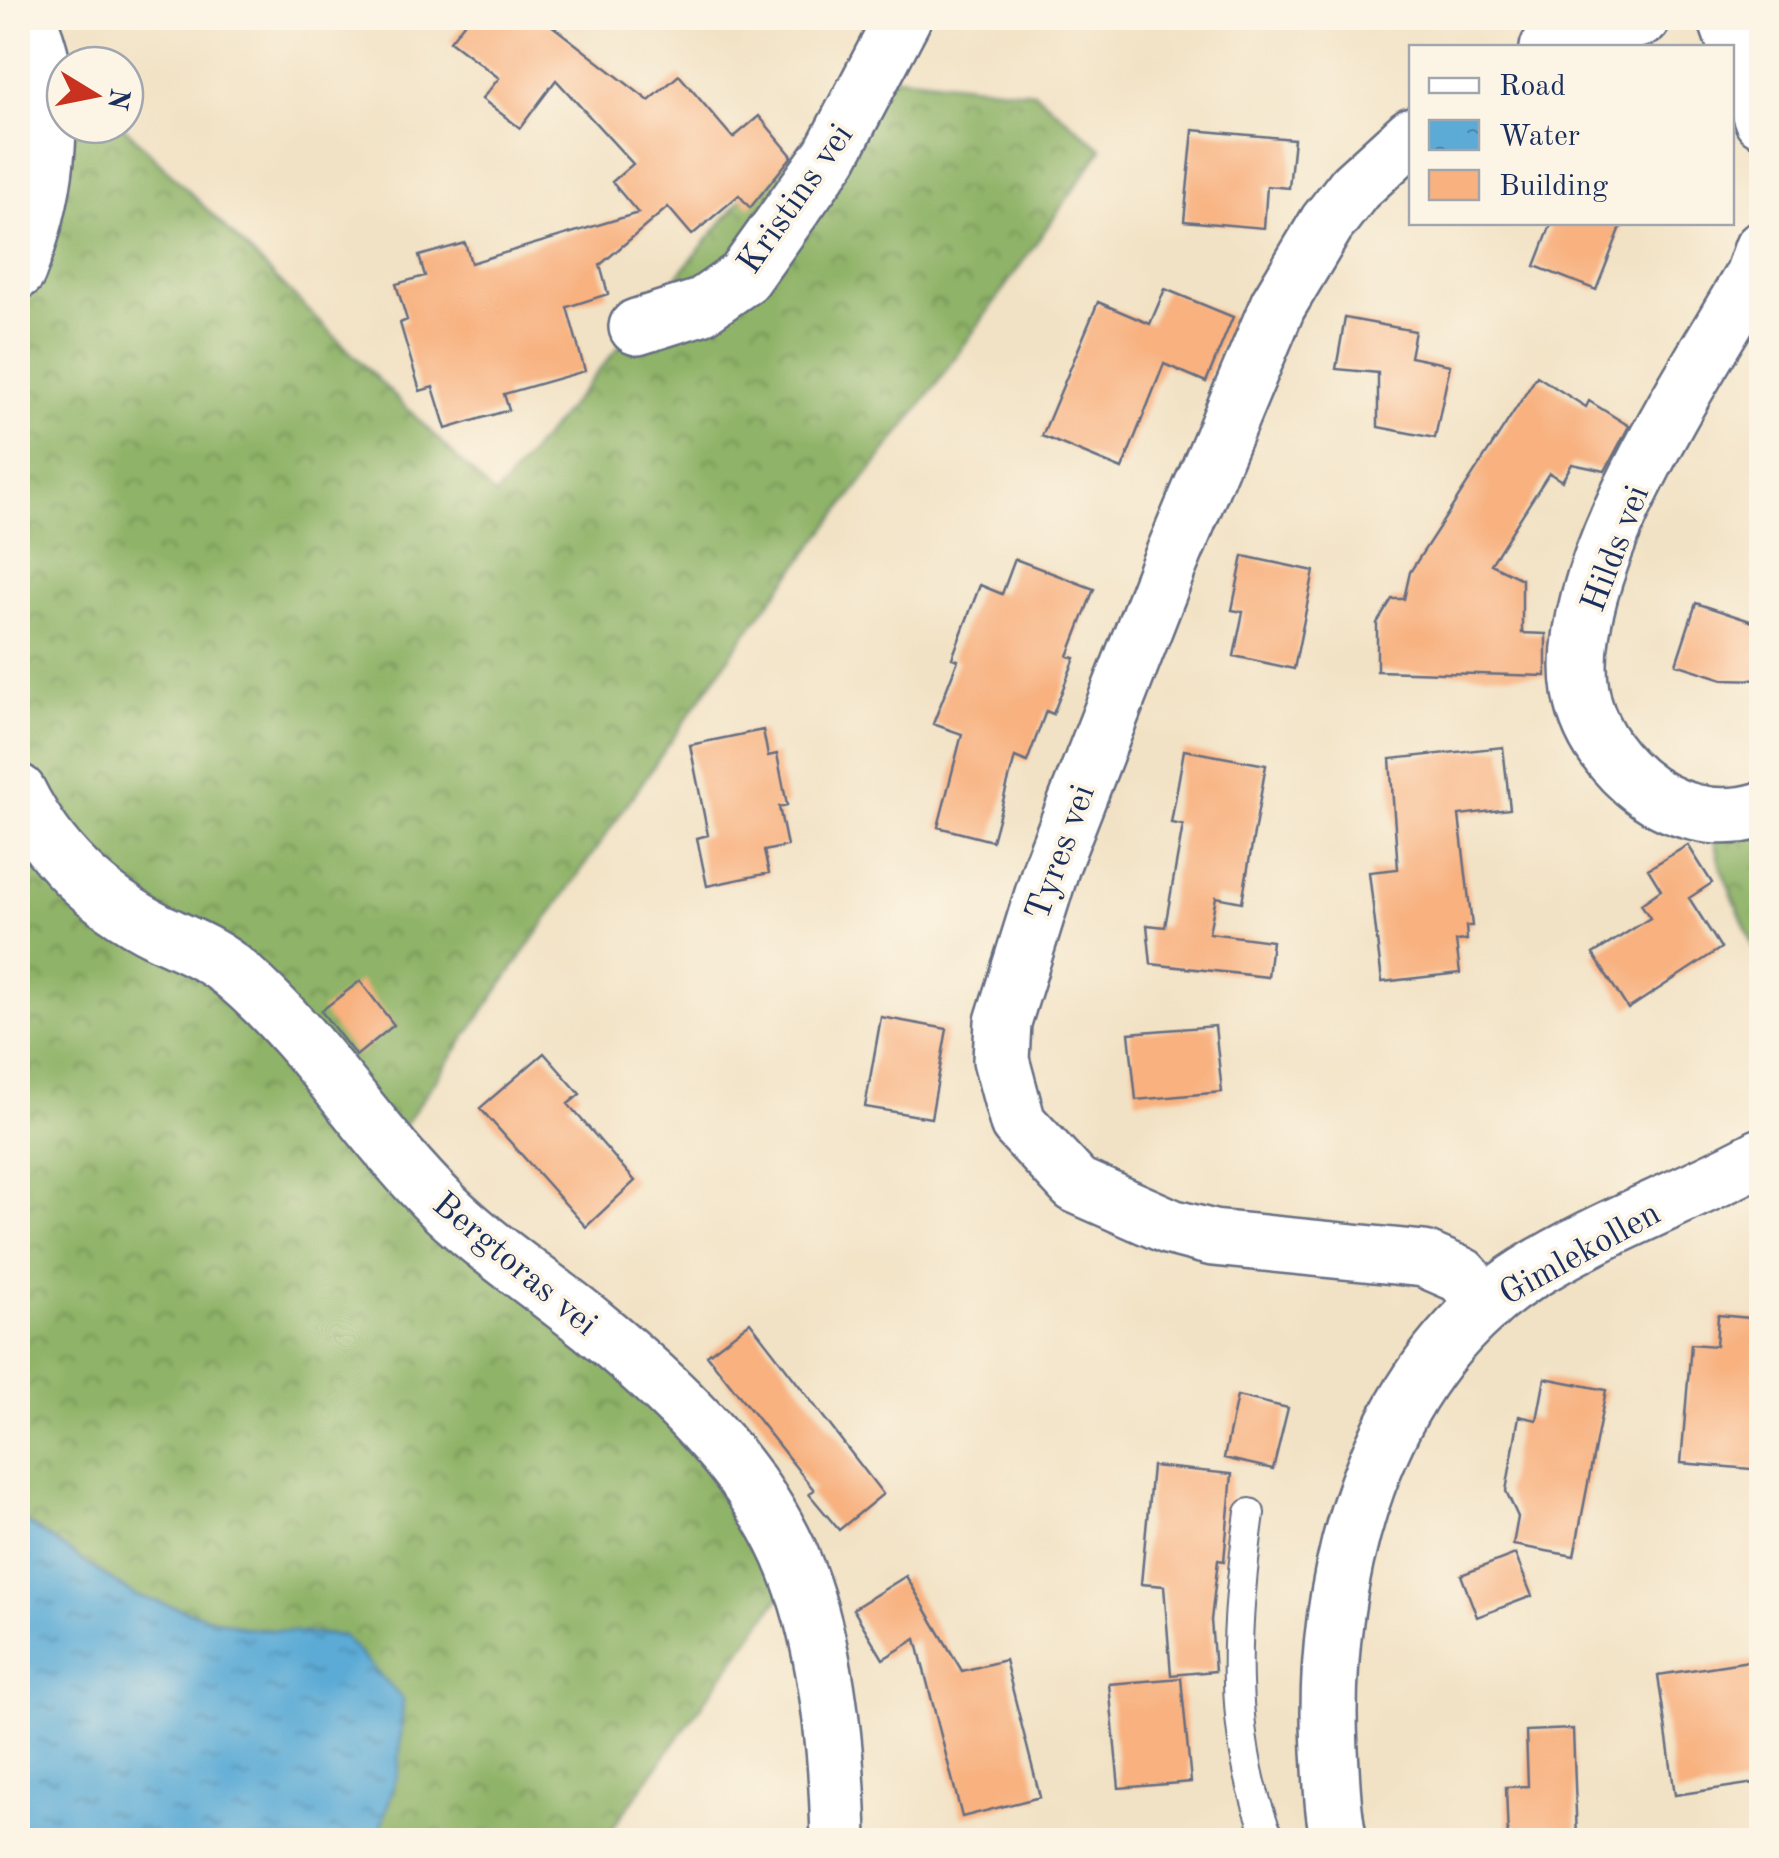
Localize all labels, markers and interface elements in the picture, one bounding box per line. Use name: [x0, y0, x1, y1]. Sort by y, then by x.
north arrow: [45, 45, 145, 145]
legend: [1409, 45, 1734, 225]
text: Road: [1499, 72, 1566, 102]
text: N: [101, 86, 132, 112]
street label: Kristins vei: [732, 118, 860, 281]
text: Water: [1499, 122, 1580, 152]
text: Building: [1499, 172, 1608, 202]
street label: Hilds vei: [1576, 481, 1656, 617]
street label: Tyres vei: [1021, 780, 1102, 925]
street label: Bergtoras vei: [426, 1187, 603, 1343]
street label: Gimlekollen: [1494, 1196, 1666, 1313]

